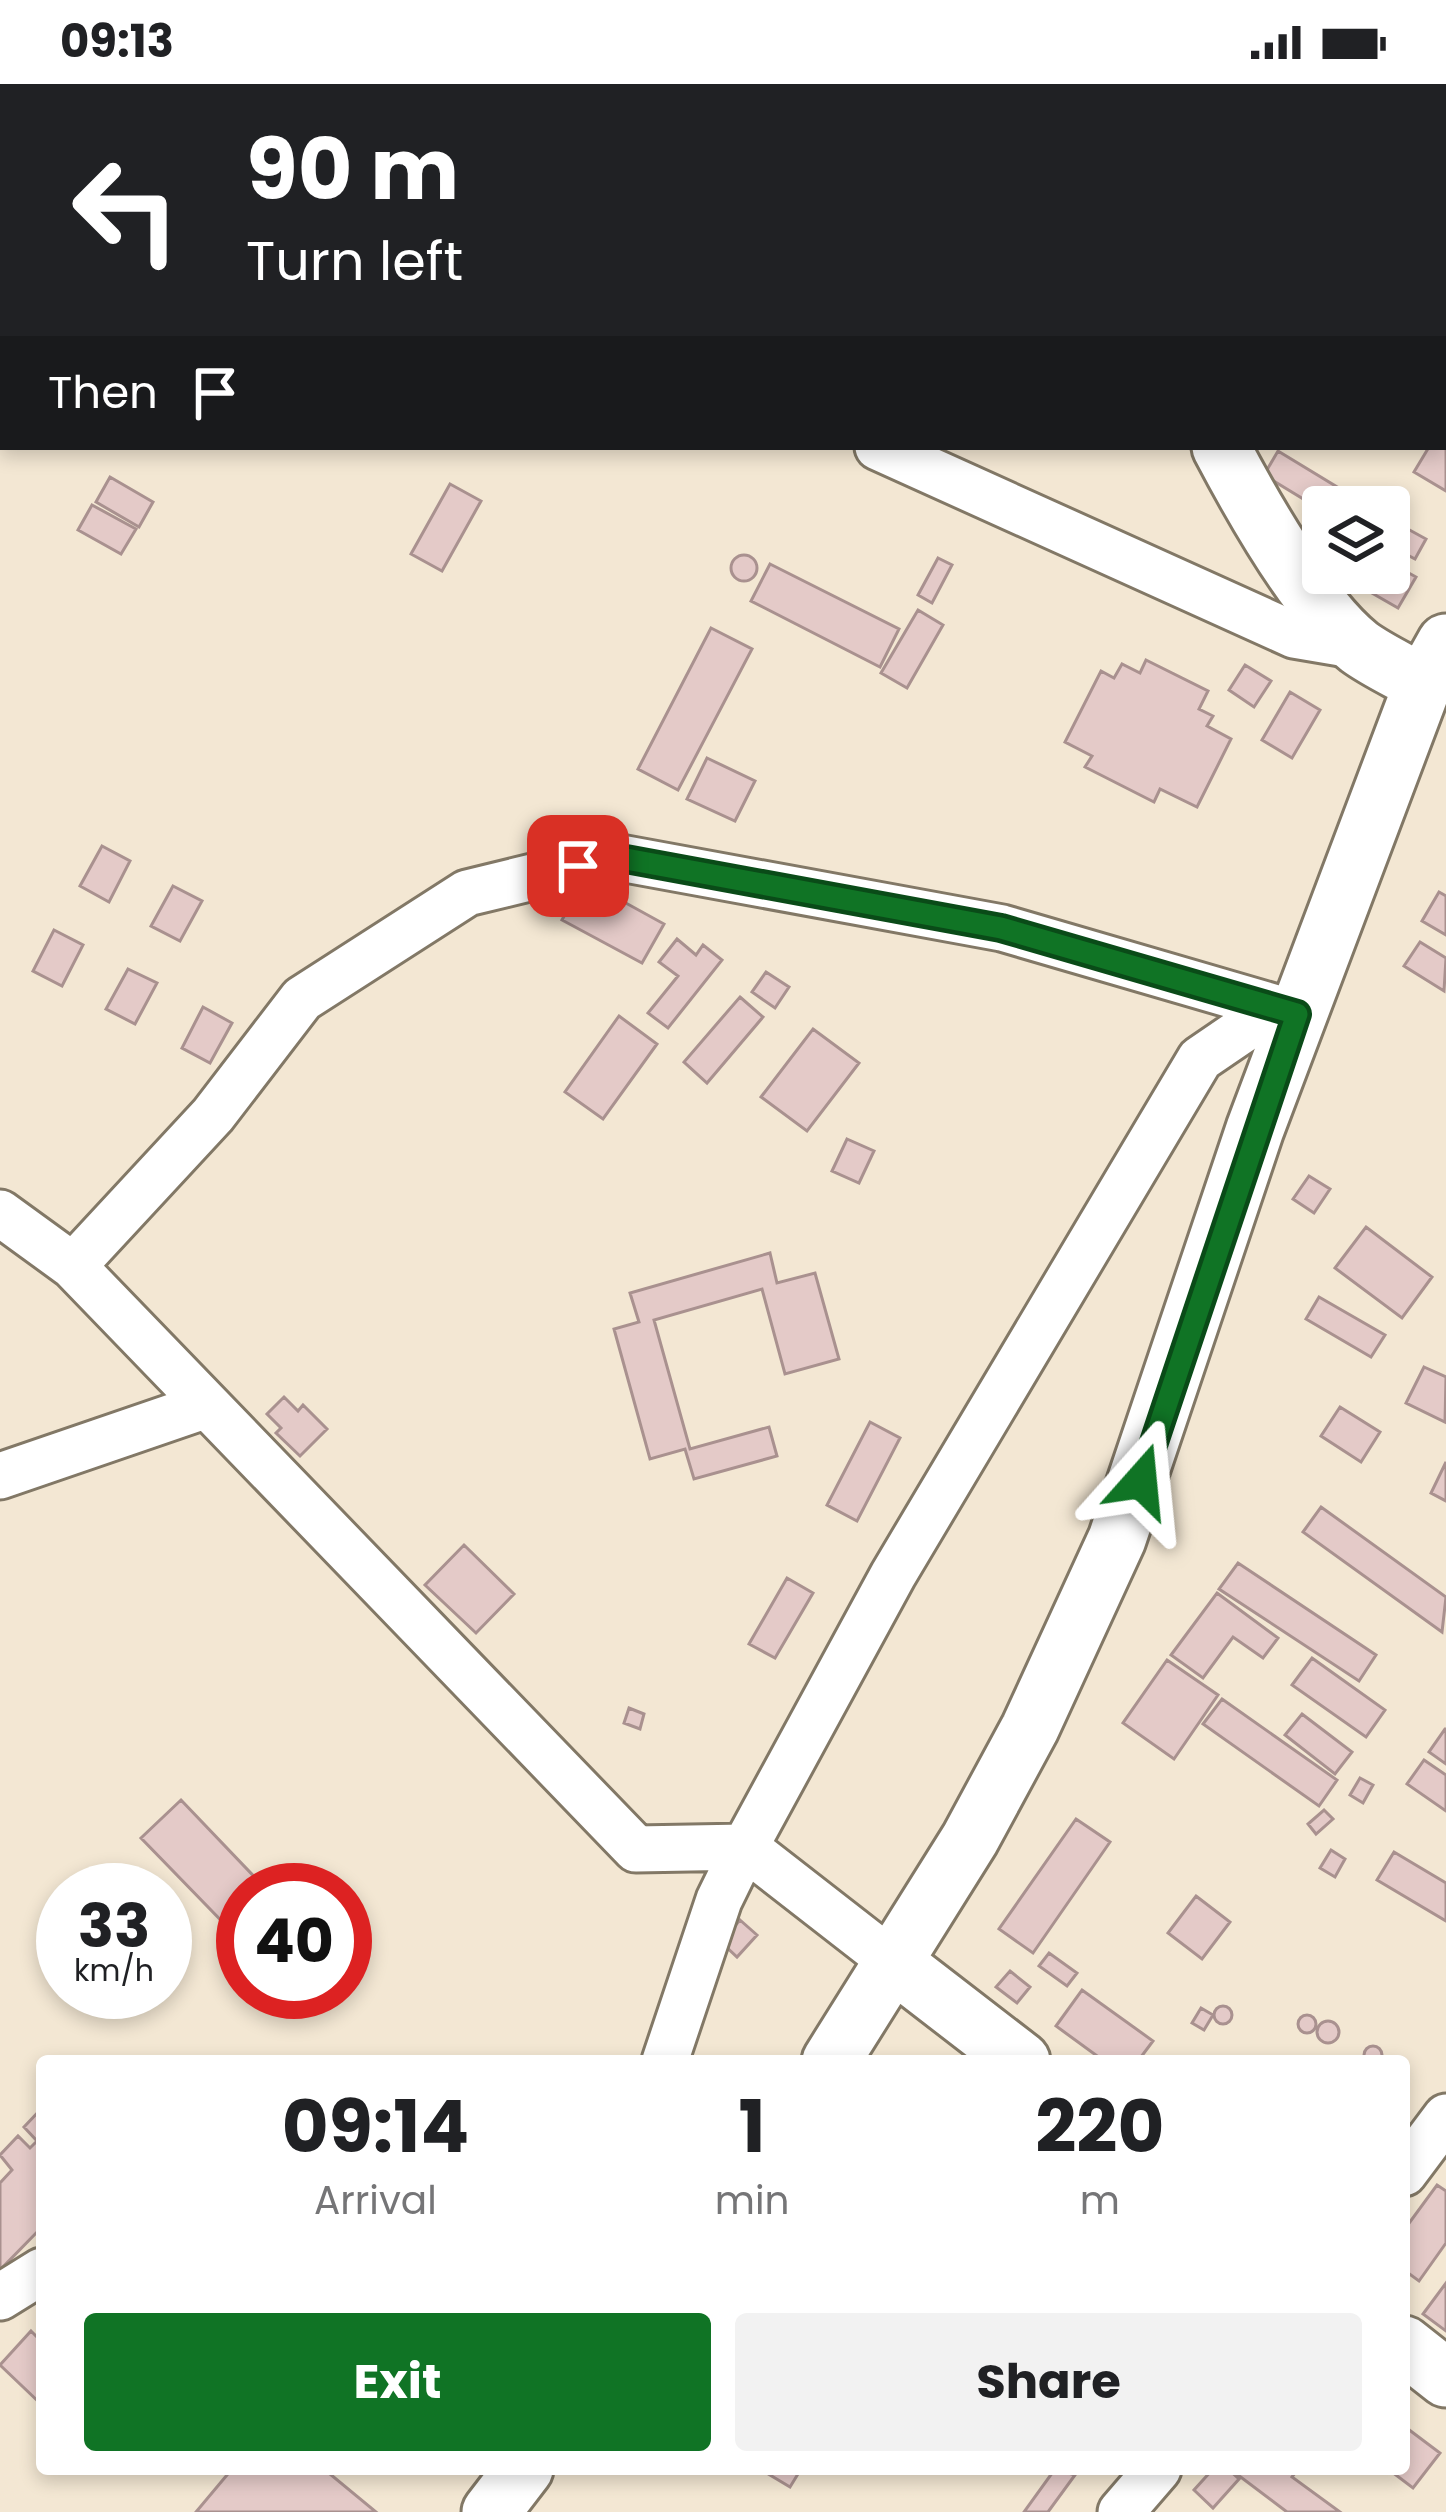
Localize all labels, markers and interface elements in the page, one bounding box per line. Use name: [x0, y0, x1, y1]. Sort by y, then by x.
text: 09:13: [60, 10, 174, 73]
text: 90 m: [246, 111, 459, 228]
icon: left: [48, 132, 204, 288]
text: Turn left: [246, 223, 463, 299]
icon: arrive: [182, 360, 248, 426]
text: Then: [48, 361, 158, 424]
map controls: [1302, 486, 1410, 594]
button: layers: [1302, 486, 1410, 594]
pin: [527, 815, 629, 917]
icon: arrive: [545, 833, 611, 899]
position arrow: [1078, 1418, 1204, 1544]
speed limit sign: 40: [216, 1863, 372, 2019]
text: 33: [78, 1884, 150, 1968]
text: km/h: [74, 1949, 154, 1992]
text: 09:14: [282, 2076, 469, 2177]
text: 1: [739, 2076, 766, 2177]
text: 220: [1035, 2076, 1164, 2177]
text: Arrival: [314, 2173, 437, 2228]
text: min: [715, 2173, 790, 2228]
text: m: [1080, 2173, 1120, 2228]
button: Exit: [84, 2313, 711, 2451]
button: Share: [735, 2313, 1362, 2451]

